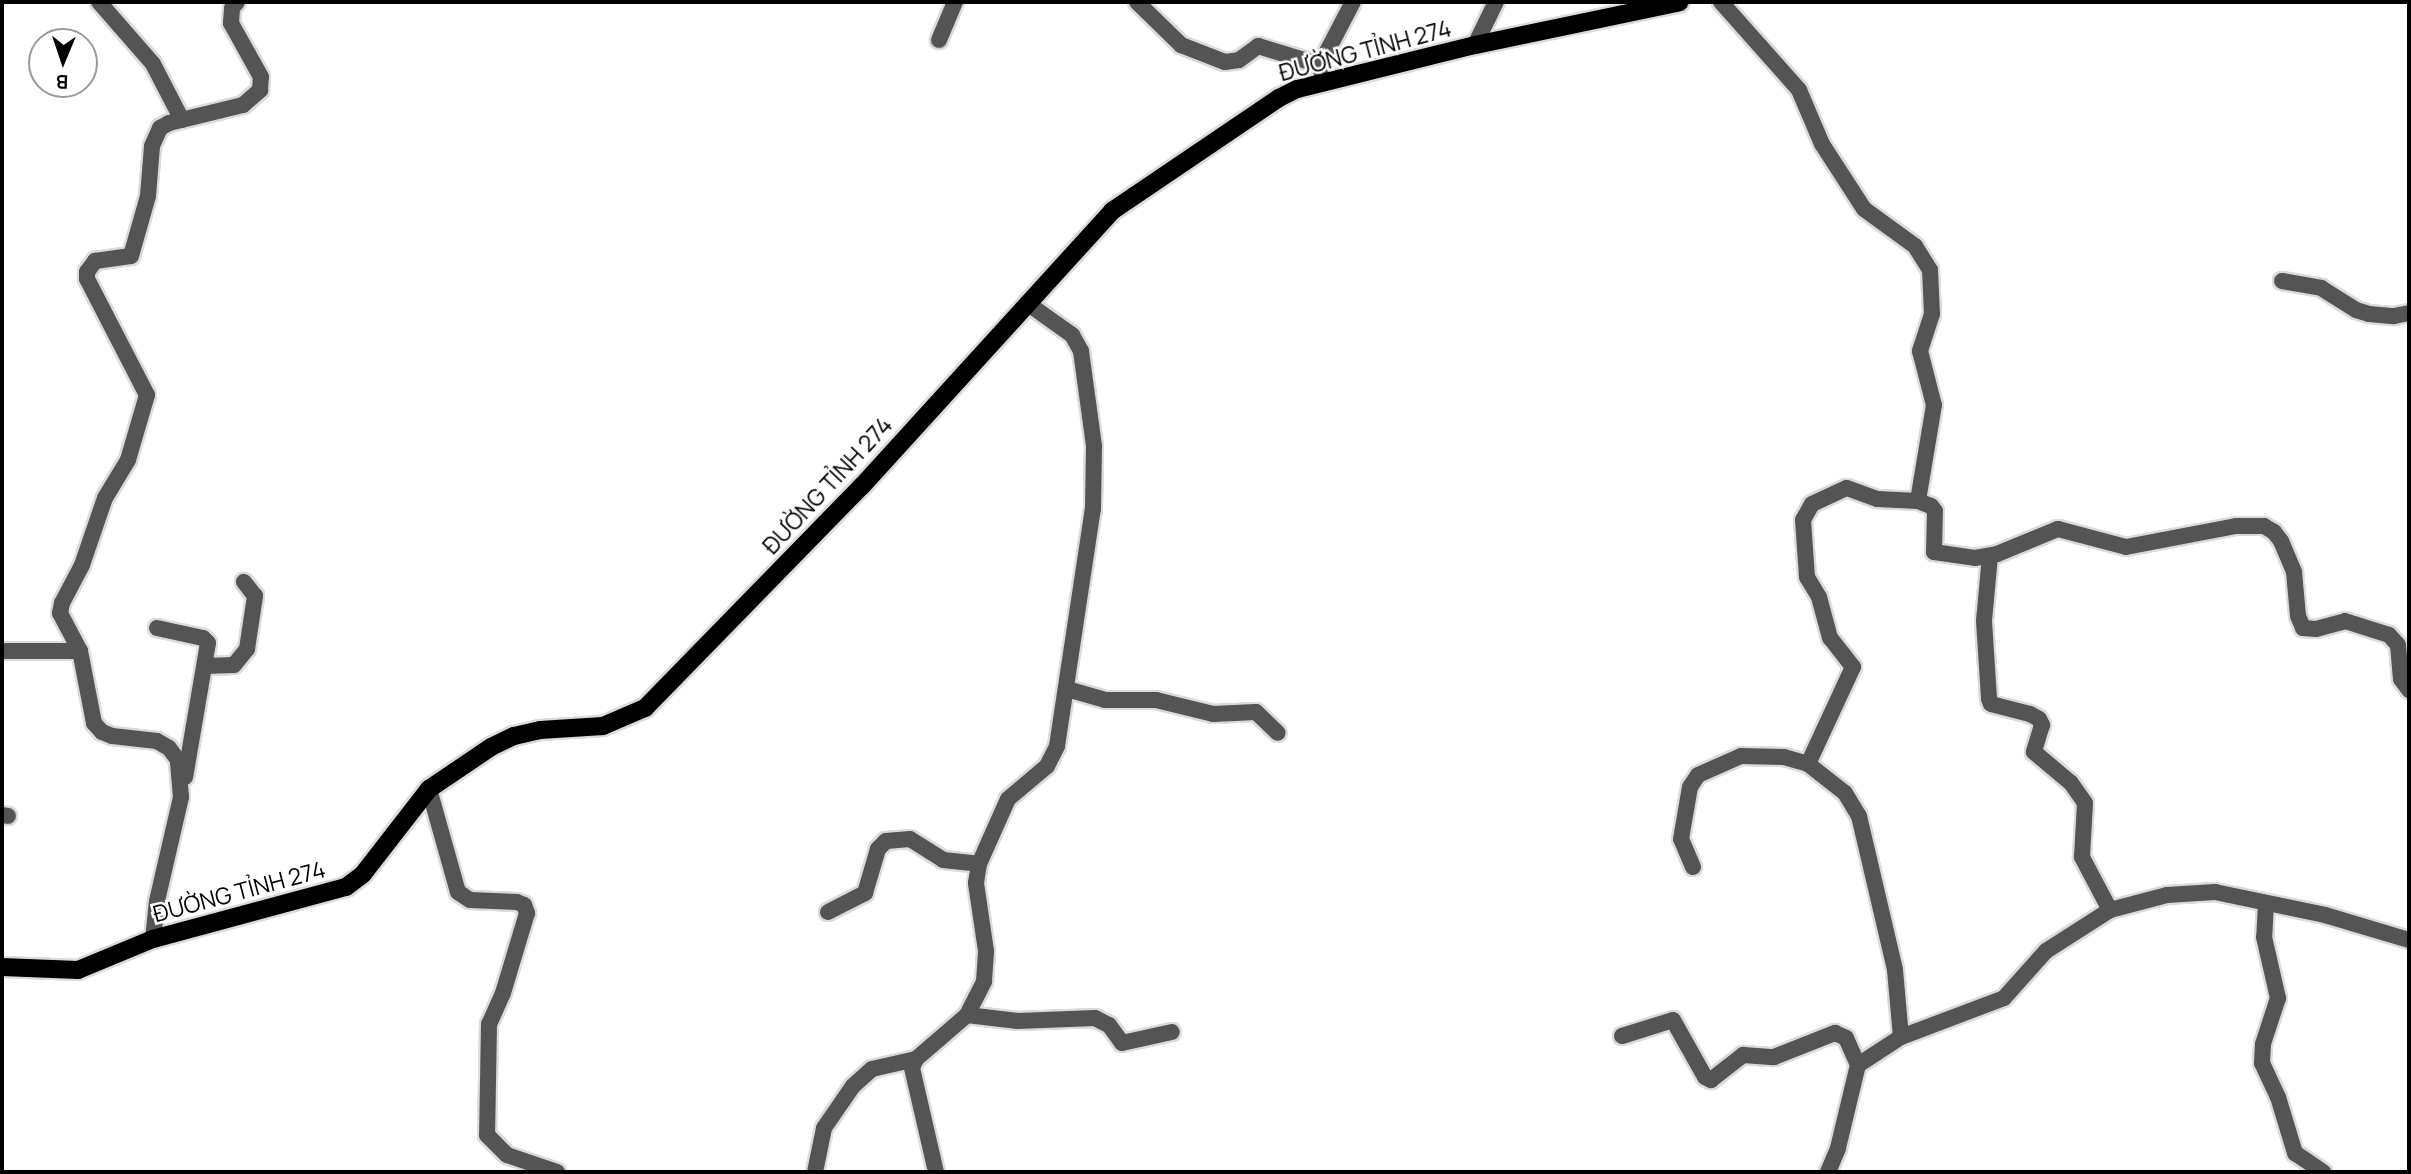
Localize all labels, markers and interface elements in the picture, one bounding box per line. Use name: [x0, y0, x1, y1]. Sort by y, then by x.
street label: ĐƯỜNG TỈNH 274: [1276, 14, 1454, 86]
north arrow: [28, 28, 98, 98]
text: B: [56, 69, 69, 95]
street label: ĐƯỜNG TỈNH 274: [757, 411, 897, 559]
street label: ĐƯỜNG TỈNH 274: [150, 855, 328, 927]

